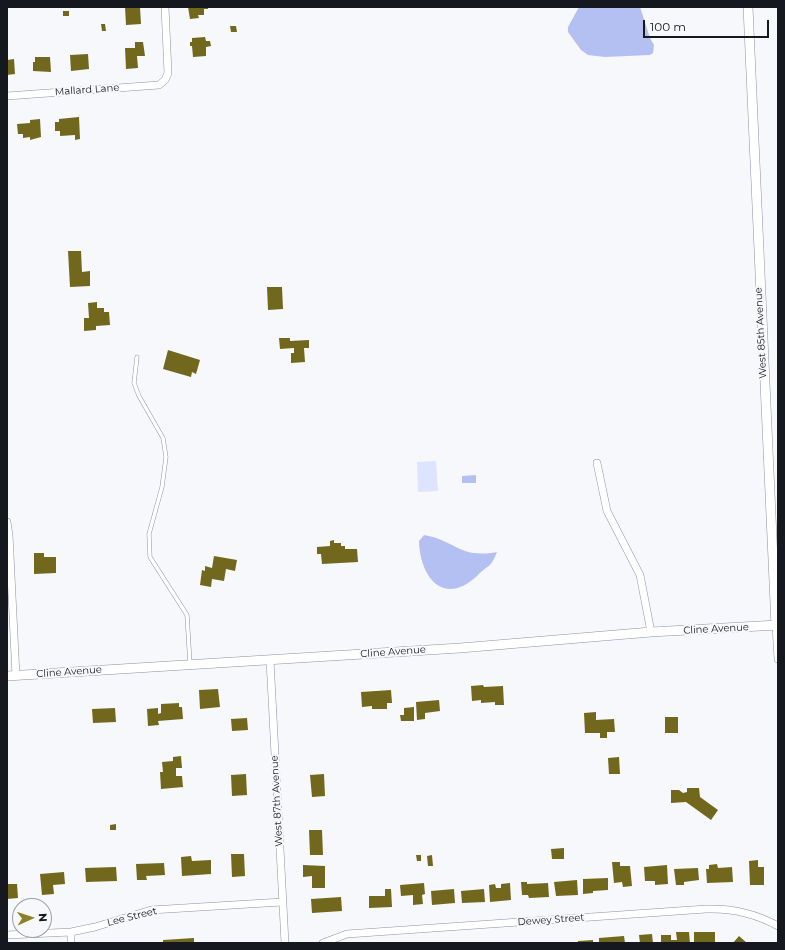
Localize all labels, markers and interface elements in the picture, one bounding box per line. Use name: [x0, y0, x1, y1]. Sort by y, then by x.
scale bar: [645, 12, 771, 38]
text: 100 m: [650, 19, 686, 34]
street label: Mallard Lane: [54, 82, 120, 98]
street label: West 85th Avenue: [753, 287, 769, 379]
street label: Cline Avenue: [683, 621, 749, 637]
street label: Cline Avenue: [360, 644, 426, 660]
street label: Cline Avenue: [36, 664, 102, 680]
street label: West 87th Avenue: [269, 755, 285, 847]
north arrow: [12, 898, 52, 938]
street label: Lee Street: [106, 905, 158, 929]
street label: Dewey Street: [517, 912, 585, 928]
text: N: [36, 913, 50, 922]

